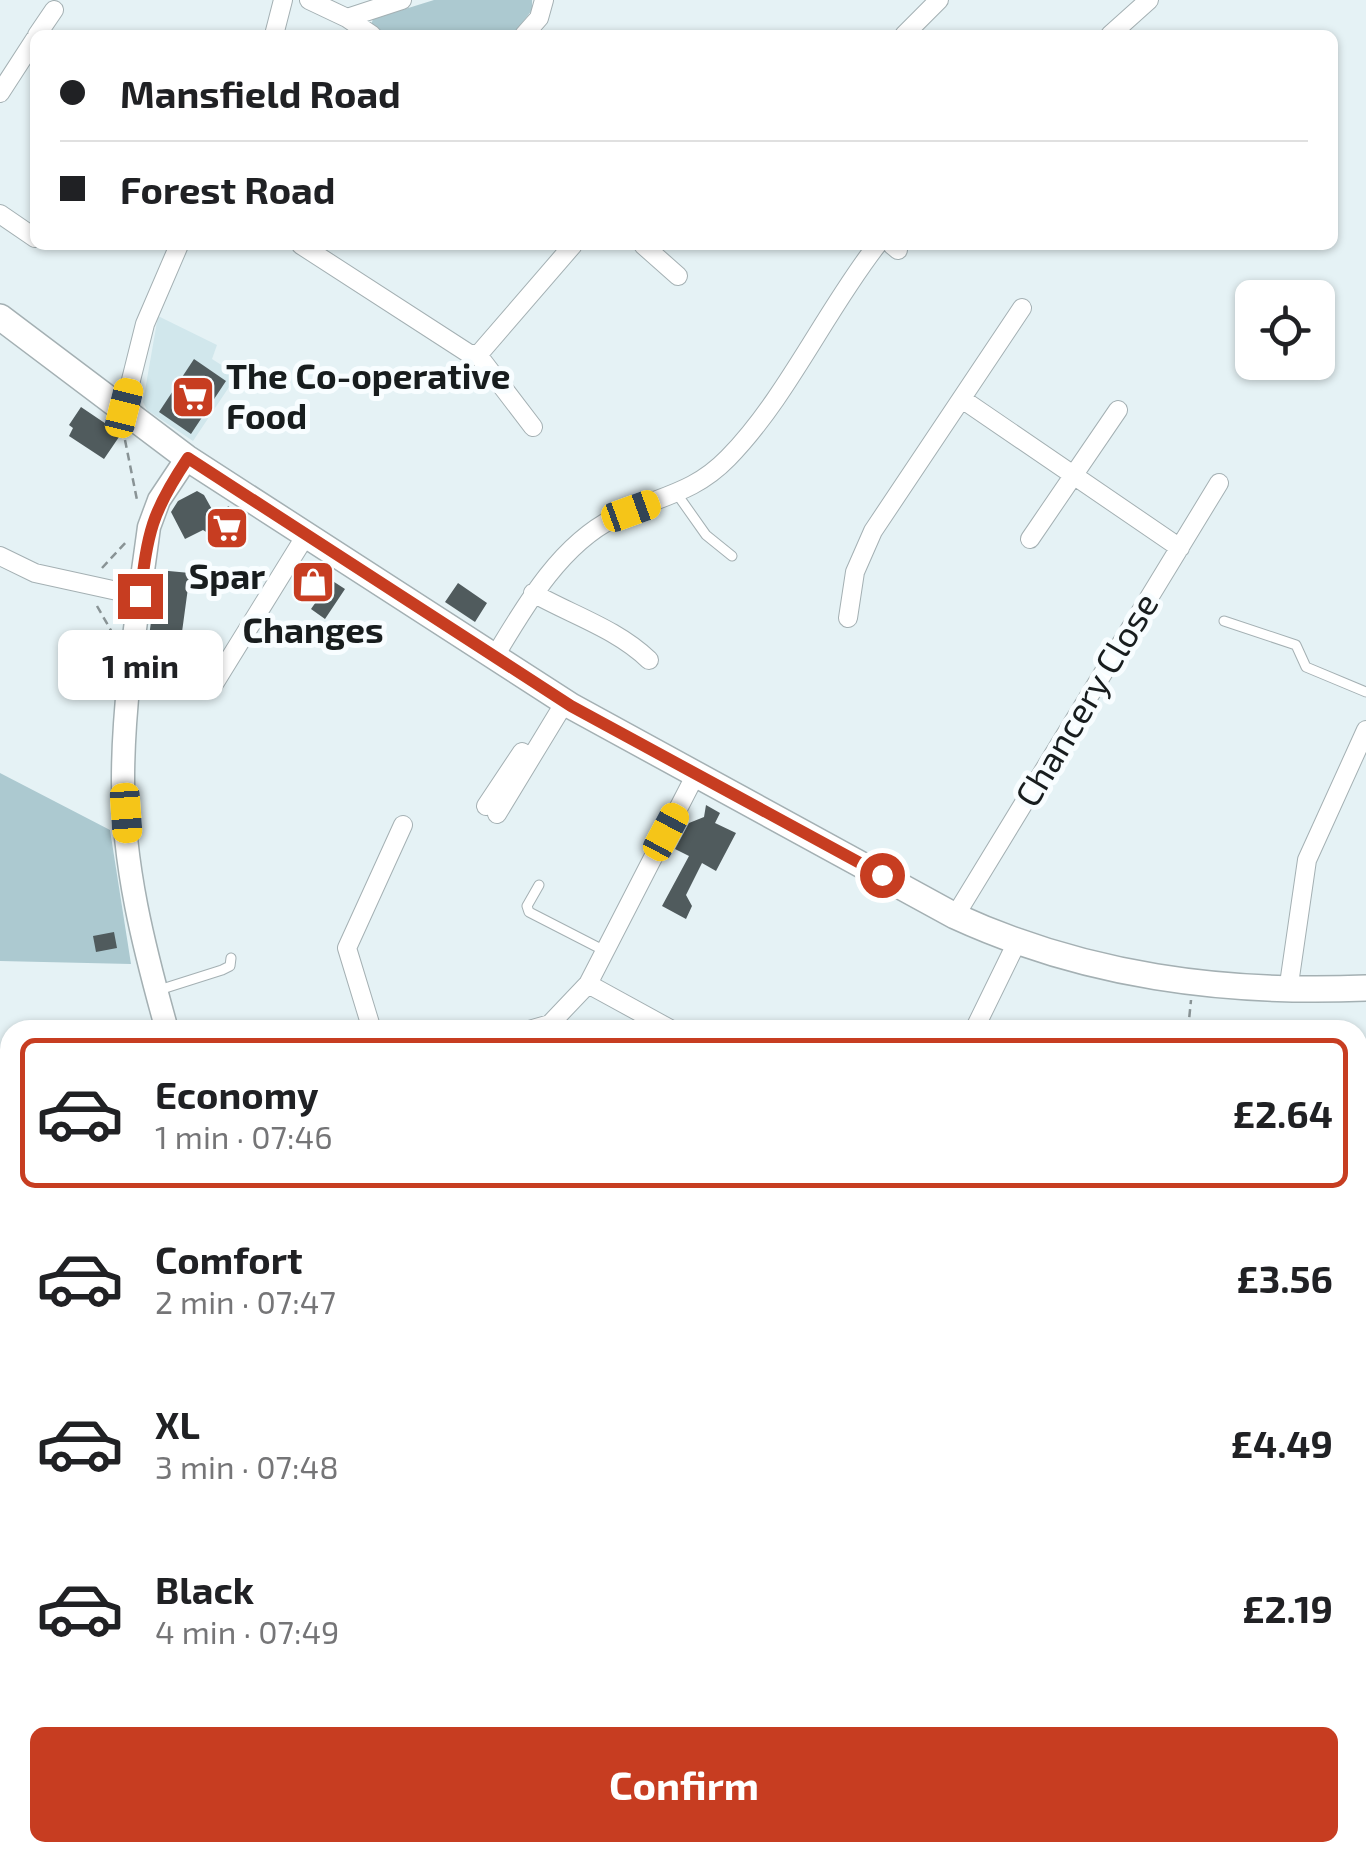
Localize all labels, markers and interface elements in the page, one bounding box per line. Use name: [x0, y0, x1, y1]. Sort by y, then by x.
text: Mansfield Road: [120, 70, 401, 116]
text: Forest Road: [120, 166, 335, 212]
map controls: [1235, 280, 1335, 380]
button: locate: [1235, 280, 1335, 380]
place label: The Co-operative Food: [226, 354, 511, 436]
supermarket icon: The Co-operative Food: [170, 374, 216, 420]
car: [102, 375, 146, 441]
car: [598, 487, 664, 535]
supermarket icon: Spar: [204, 505, 250, 551]
place label: Spar: [189, 554, 265, 596]
shop icon: Changes: [290, 559, 336, 605]
route end: [118, 574, 163, 619]
street label: Chancery Close: [1005, 584, 1166, 813]
place label: Changes: [242, 608, 384, 650]
callout: 1 min: [58, 631, 222, 701]
text: 1 min: [102, 646, 179, 684]
car: [109, 782, 143, 844]
car: [639, 798, 693, 866]
route start: [860, 853, 905, 898]
icon: car: [35, 1068, 125, 1158]
text: Economy: [155, 1071, 319, 1117]
text: £2.64: [1233, 1090, 1333, 1136]
text: 1 min · 07:46: [155, 1117, 332, 1155]
icon: car: [35, 1233, 125, 1323]
text: Comfort: [155, 1236, 303, 1282]
text: £3.56: [1237, 1255, 1333, 1301]
text: 2 min · 07:47: [155, 1282, 336, 1320]
icon: car: [35, 1398, 125, 1488]
text: XL: [155, 1401, 200, 1447]
text: £4.49: [1231, 1420, 1333, 1466]
text: 3 min · 07:48: [155, 1447, 339, 1485]
icon: car: [35, 1563, 125, 1653]
text: Black: [155, 1566, 254, 1612]
text: £2.19: [1242, 1585, 1333, 1631]
text: 4 min · 07:49: [155, 1612, 339, 1650]
button: Confirm: [30, 1727, 1338, 1842]

